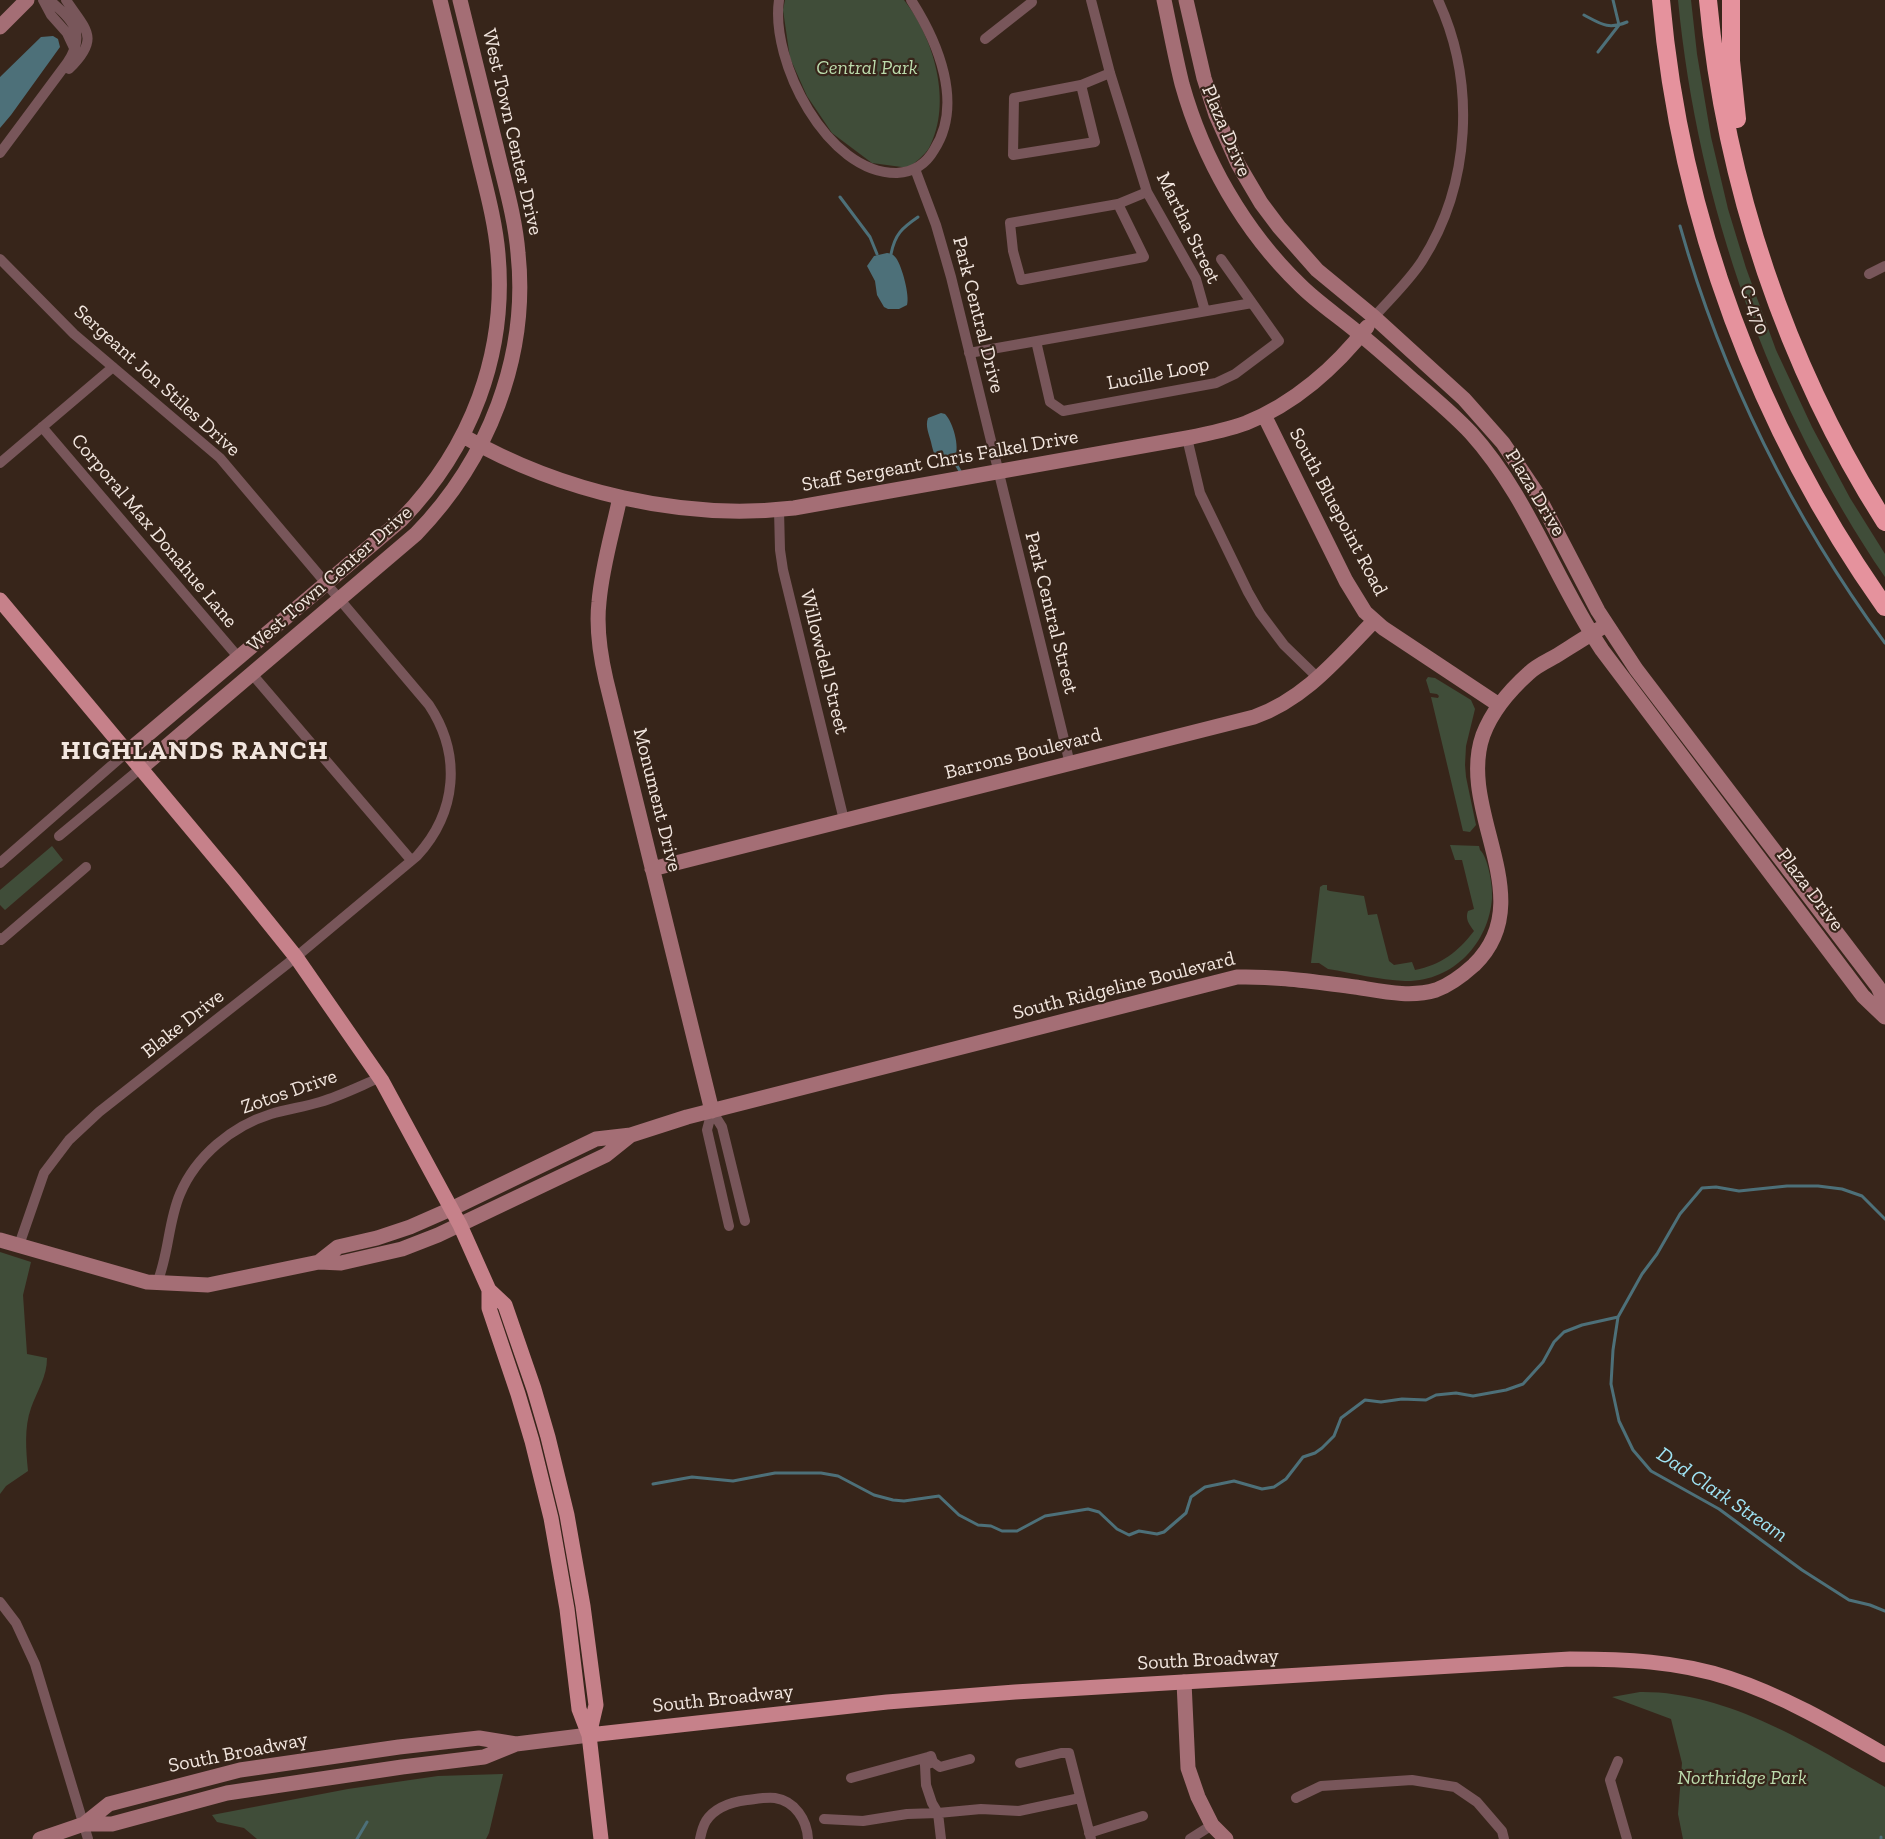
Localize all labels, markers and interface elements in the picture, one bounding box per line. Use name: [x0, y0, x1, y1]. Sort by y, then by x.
street label: West Town Center Drive: [477, 27, 547, 237]
park label: Central Park: [816, 56, 918, 80]
street label: Plaza Drive: [1196, 82, 1256, 180]
street label: Martha Street: [1151, 168, 1225, 288]
street label: Park Central Drive: [947, 234, 1009, 396]
street label: C-470: [1734, 282, 1774, 338]
street label: Sergeant Jon Stiles Drive: [69, 300, 245, 462]
street label: Lucille Loop: [1105, 352, 1211, 396]
street label: South Bluepoint Road: [1284, 424, 1392, 600]
street label: Staff Sergeant Chris Falkel Drive: [800, 425, 1080, 497]
street label: Corporal Max Donahue Lane: [66, 429, 242, 633]
street label: Plaza Drive: [1500, 445, 1570, 541]
street label: West Town Center Drive: [243, 501, 417, 657]
street label: Park Central Street: [1019, 530, 1083, 696]
street label: Willowdell Street: [794, 587, 854, 737]
street label: Barrons Boulevard: [942, 723, 1104, 785]
street label: Monument Drive: [628, 726, 686, 874]
district label: HIGHLANDS RANCH: [61, 736, 329, 768]
street label: Plaza Drive: [1771, 844, 1849, 936]
street label: South Ridgeline Boulevard: [1010, 947, 1238, 1025]
street label: Blake Drive: [137, 984, 229, 1064]
street label: Zotos Drive: [238, 1064, 340, 1120]
water label: Dad Clark Stream: [1652, 1442, 1792, 1548]
street label: South Broadway: [1137, 1644, 1279, 1676]
street label: South Broadway: [651, 1680, 795, 1718]
street label: South Broadway: [166, 1728, 310, 1778]
park label: Northridge Park: [1677, 1766, 1807, 1790]

